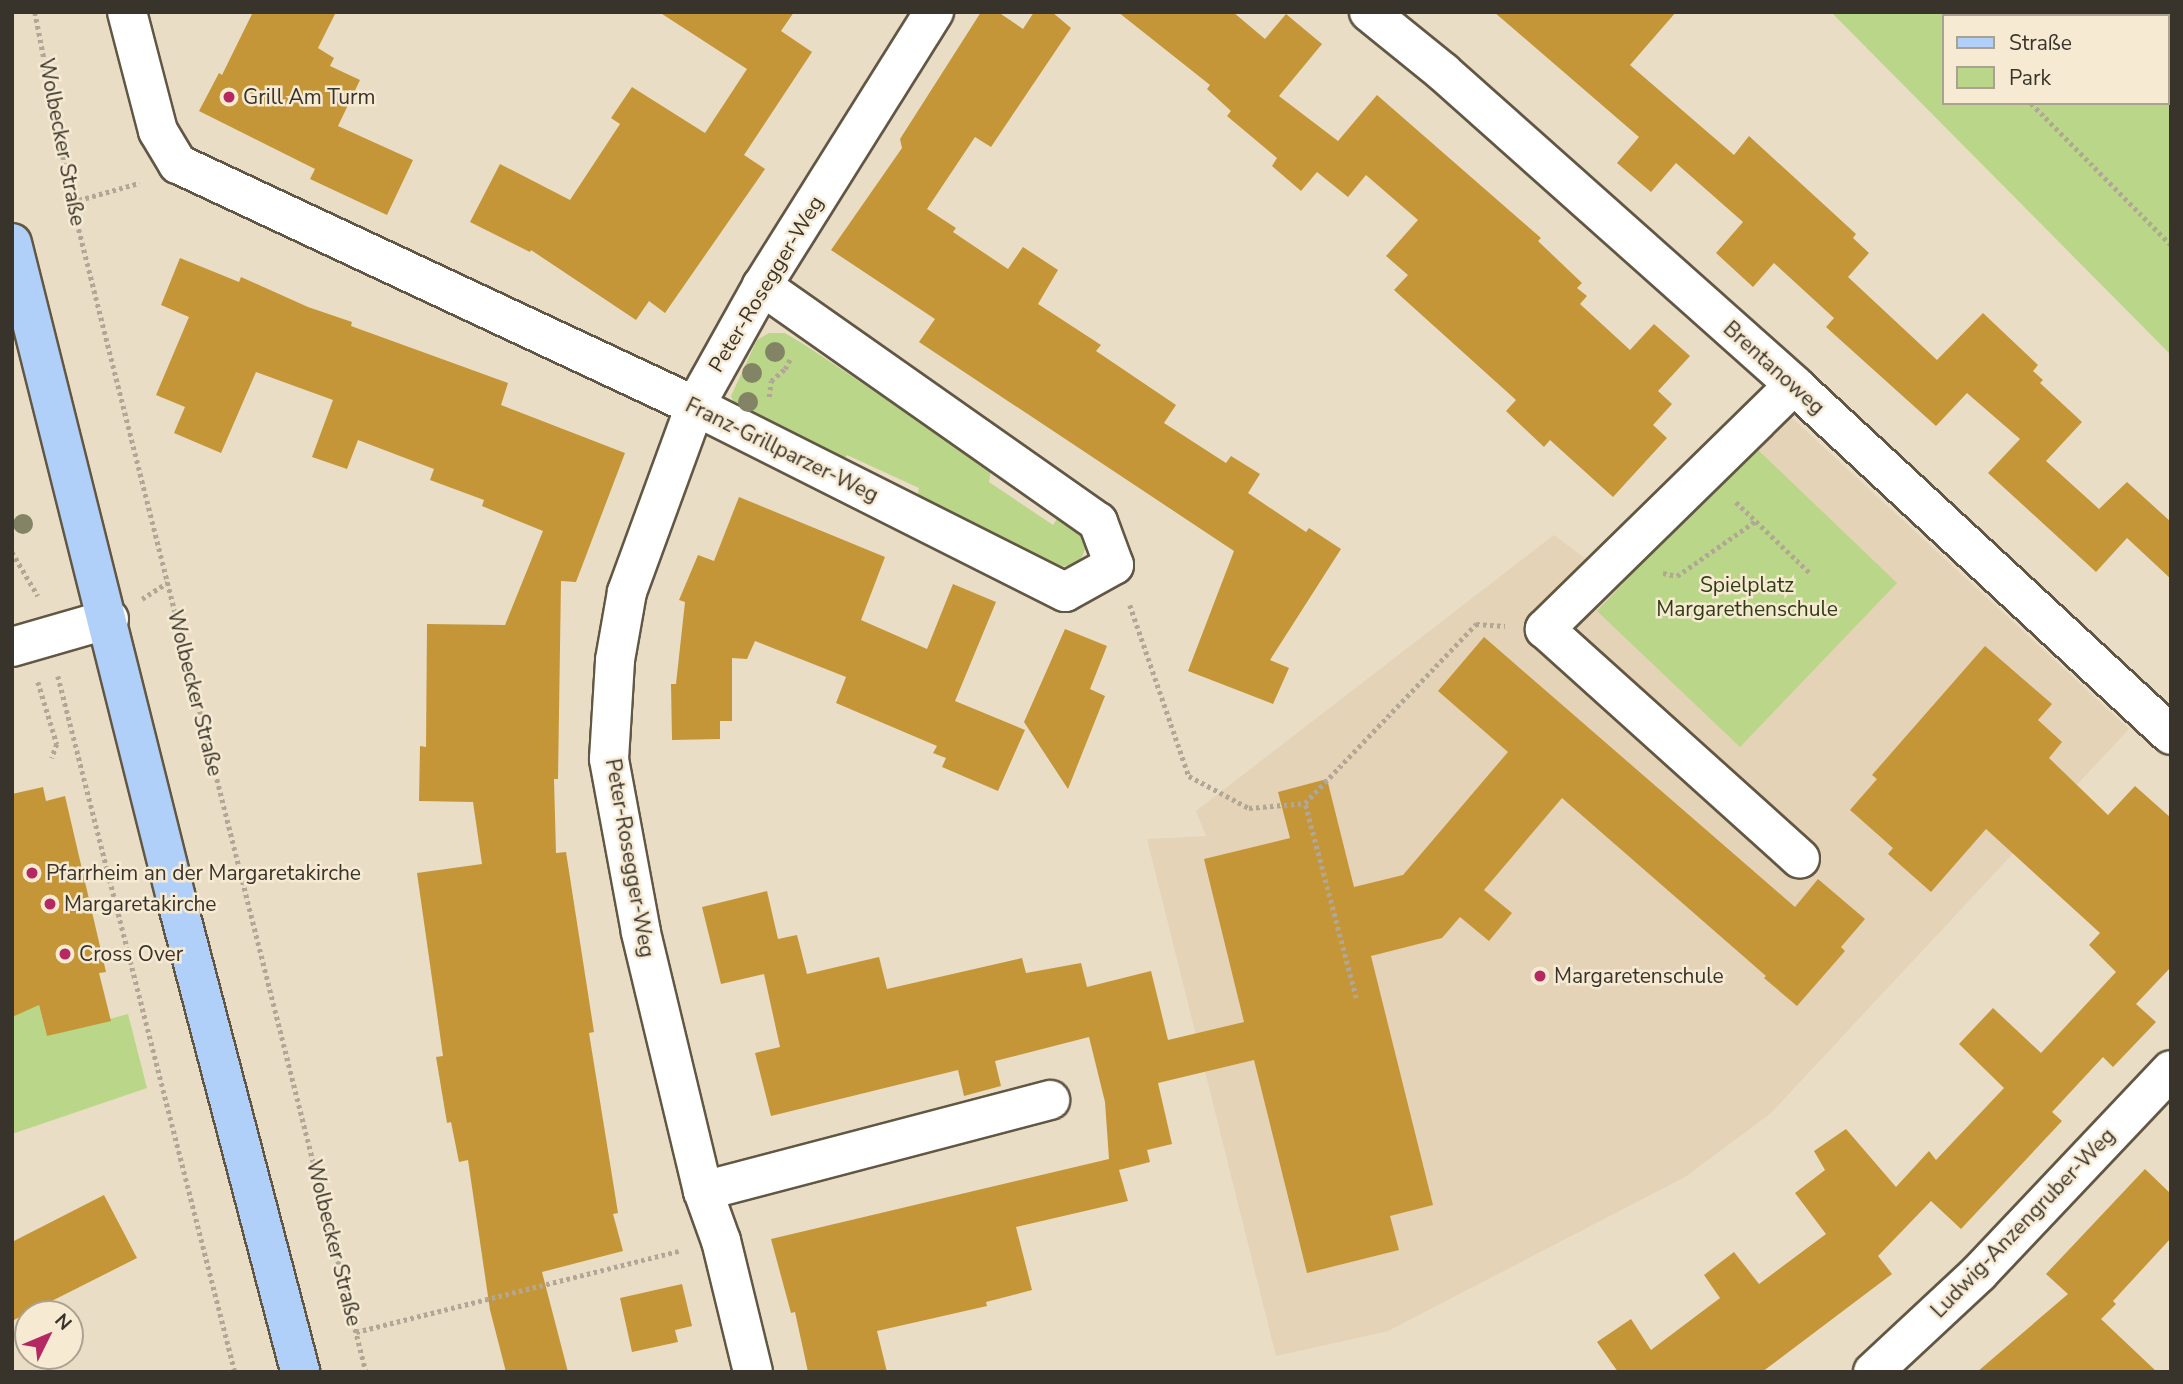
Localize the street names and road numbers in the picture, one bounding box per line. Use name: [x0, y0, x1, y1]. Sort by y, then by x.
street label: Wolbecker Straße: [33, 56, 91, 228]
street label: Peter-Rosegger-Weg: [703, 191, 829, 377]
street label: Brentanoweg: [1718, 316, 1830, 420]
street label: Franz-Grillparzer-Weg: [681, 392, 883, 508]
street label: Wolbecker Straße: [162, 607, 228, 779]
street label: Peter-Rosegger-Weg: [600, 757, 660, 959]
street label: Ludwig-Anzengruber-Weg: [1926, 1123, 2120, 1323]
street label: Wolbecker Straße: [301, 1157, 367, 1329]

